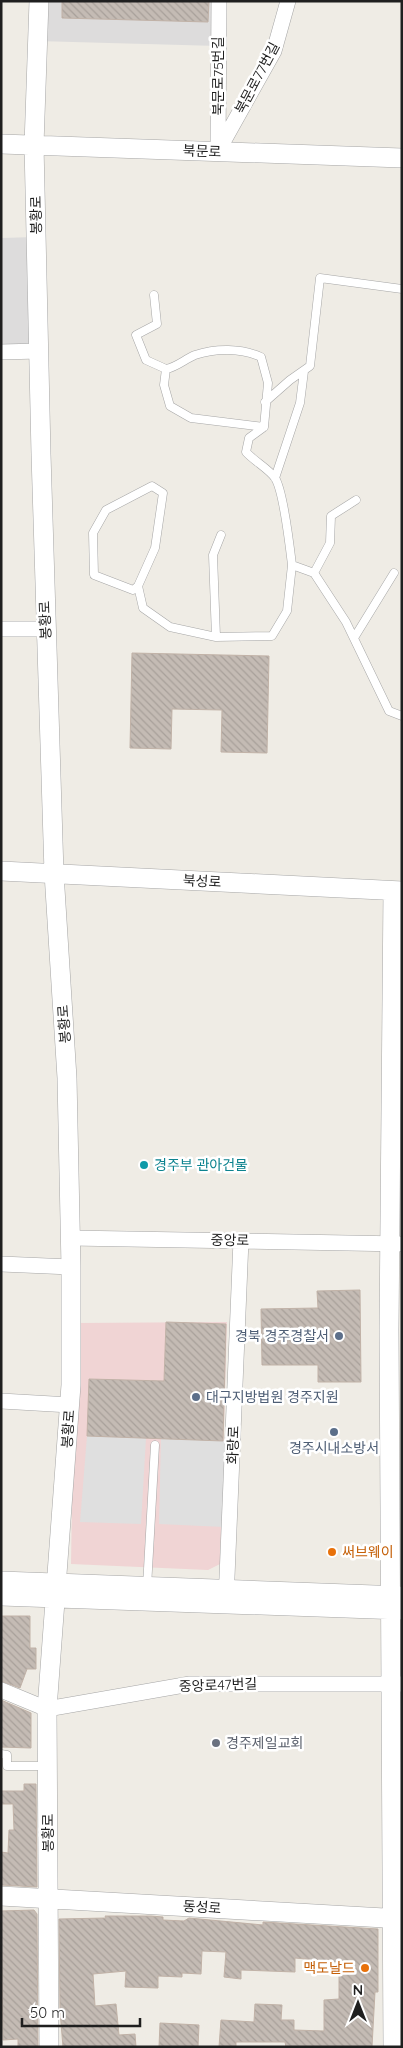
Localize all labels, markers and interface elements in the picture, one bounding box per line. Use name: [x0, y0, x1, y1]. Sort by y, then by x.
street label: 북문로75번길: [209, 36, 227, 116]
street label: 북문로77번길: [231, 39, 283, 117]
street label: 북문로: [182, 141, 222, 161]
street label: 봉황로: [27, 195, 45, 234]
street label: 봉황로: [35, 600, 55, 640]
street label: 북성로: [182, 871, 222, 891]
street label: 봉황로: [54, 1004, 74, 1044]
place label: 경주부 관아건물: [154, 1156, 248, 1174]
marker: 경주부 관아건물: [138, 1159, 150, 1171]
street label: 중앙로: [211, 1231, 250, 1249]
place label: 경북 경주경찰서: [235, 1327, 329, 1345]
marker: 경북 경주경찰서: [333, 1330, 345, 1342]
place label: 대구지방법원 경주지원: [206, 1388, 339, 1406]
marker: 대구지방법원 경주지원: [190, 1391, 202, 1403]
street label: 봉황로: [58, 1409, 78, 1449]
street label: 화랑로: [223, 1425, 243, 1465]
marker: 경주시내소방서: [328, 1426, 340, 1438]
place label: 경주시내소방서: [289, 1439, 379, 1457]
place label: 써브웨이: [342, 1543, 394, 1561]
marker: 써브웨이: [326, 1546, 338, 1558]
street label: 중앙로47번길: [178, 1675, 258, 1695]
place label: 경주제일교회: [226, 1734, 303, 1752]
marker: 경주제일교회: [210, 1737, 222, 1749]
street label: 봉황로: [39, 1814, 57, 1852]
street label: 동성로: [182, 1897, 222, 1917]
place label: 맥도날드: [303, 1959, 355, 1977]
marker: 맥도날드: [359, 1962, 371, 1974]
north arrow: [333, 1978, 383, 2028]
text: N: [353, 1981, 363, 1999]
scale bar: [22, 1996, 140, 2028]
text: 50 m: [30, 2003, 65, 2022]

